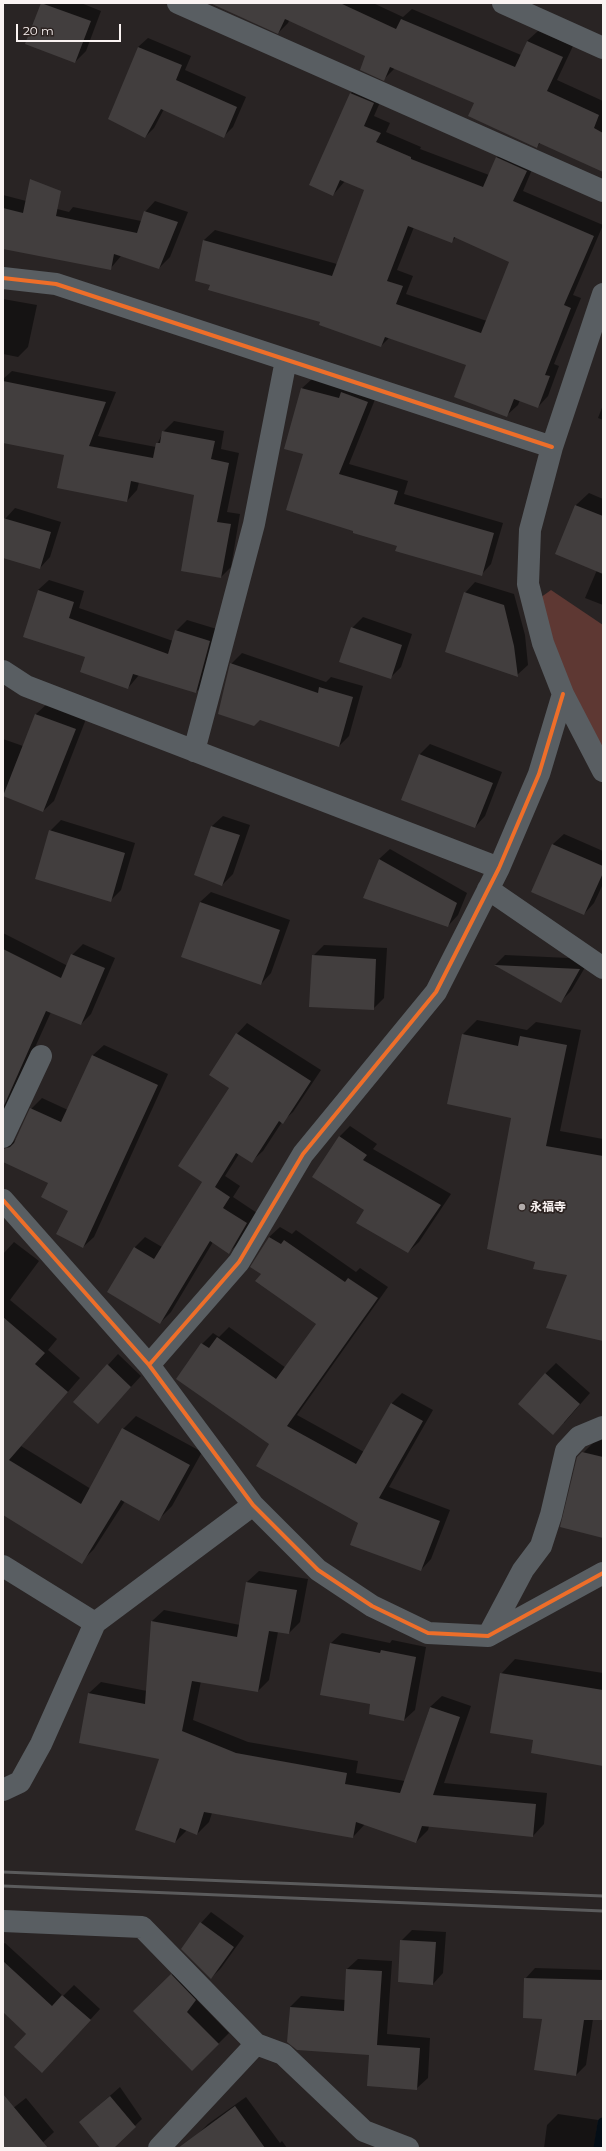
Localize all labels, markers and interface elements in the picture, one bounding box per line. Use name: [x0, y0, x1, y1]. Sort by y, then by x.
scale bar: [18, 16, 123, 42]
text: 20 m: [23, 23, 54, 38]
place label: 永福寺: [530, 1200, 566, 1214]
marker: 永福寺: [517, 1202, 527, 1212]

